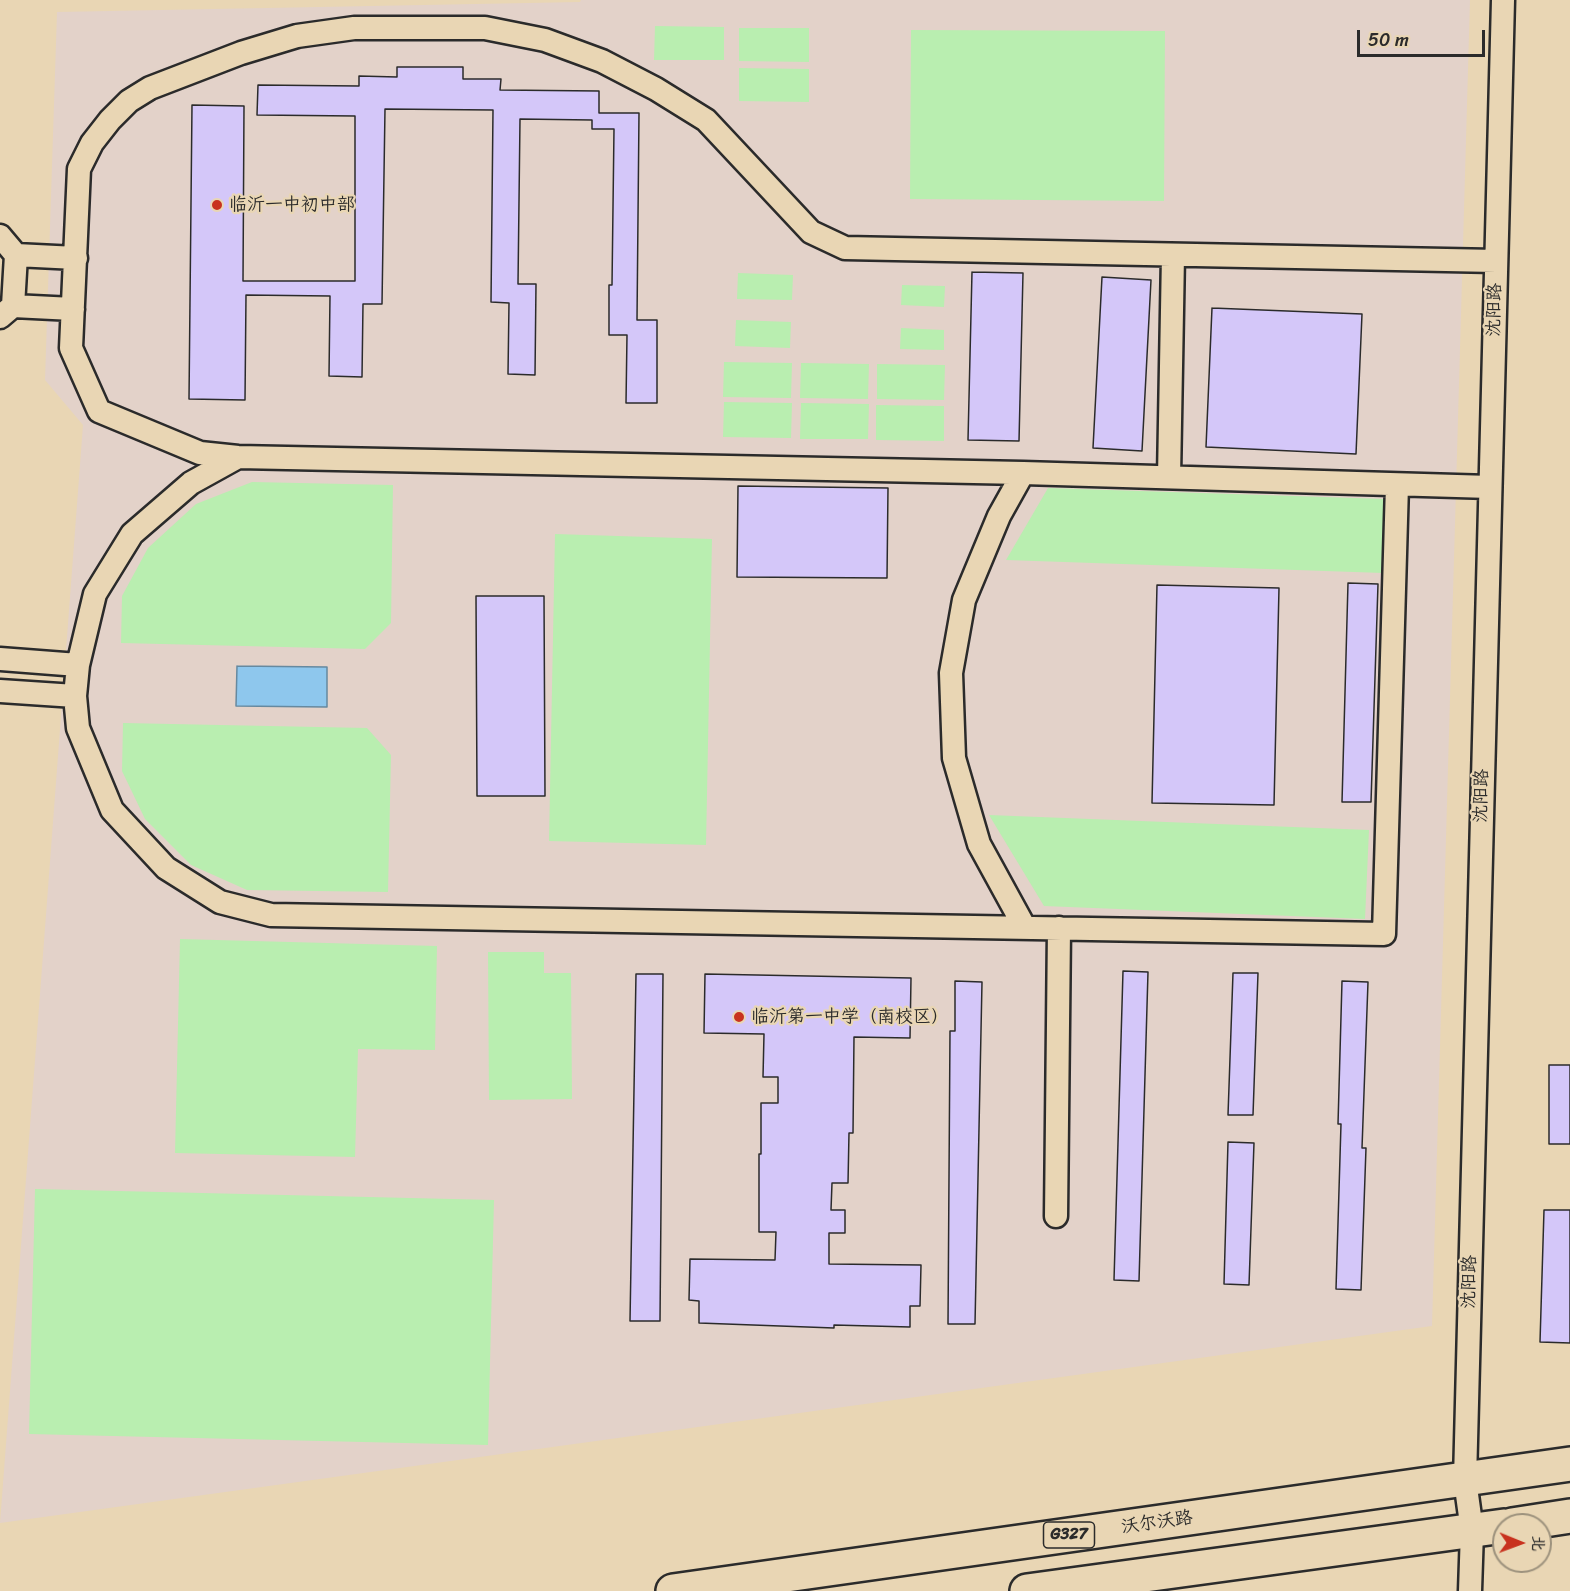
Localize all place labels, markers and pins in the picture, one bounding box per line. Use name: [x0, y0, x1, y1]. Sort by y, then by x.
place label: 临沂一中初中部: [229, 194, 355, 216]
marker: 临沂一中初中部: [210, 198, 224, 212]
place label: 临沂第一中学（南校区）: [751, 1006, 949, 1028]
marker: 临沂第一中学（南校区）: [732, 1010, 746, 1024]

